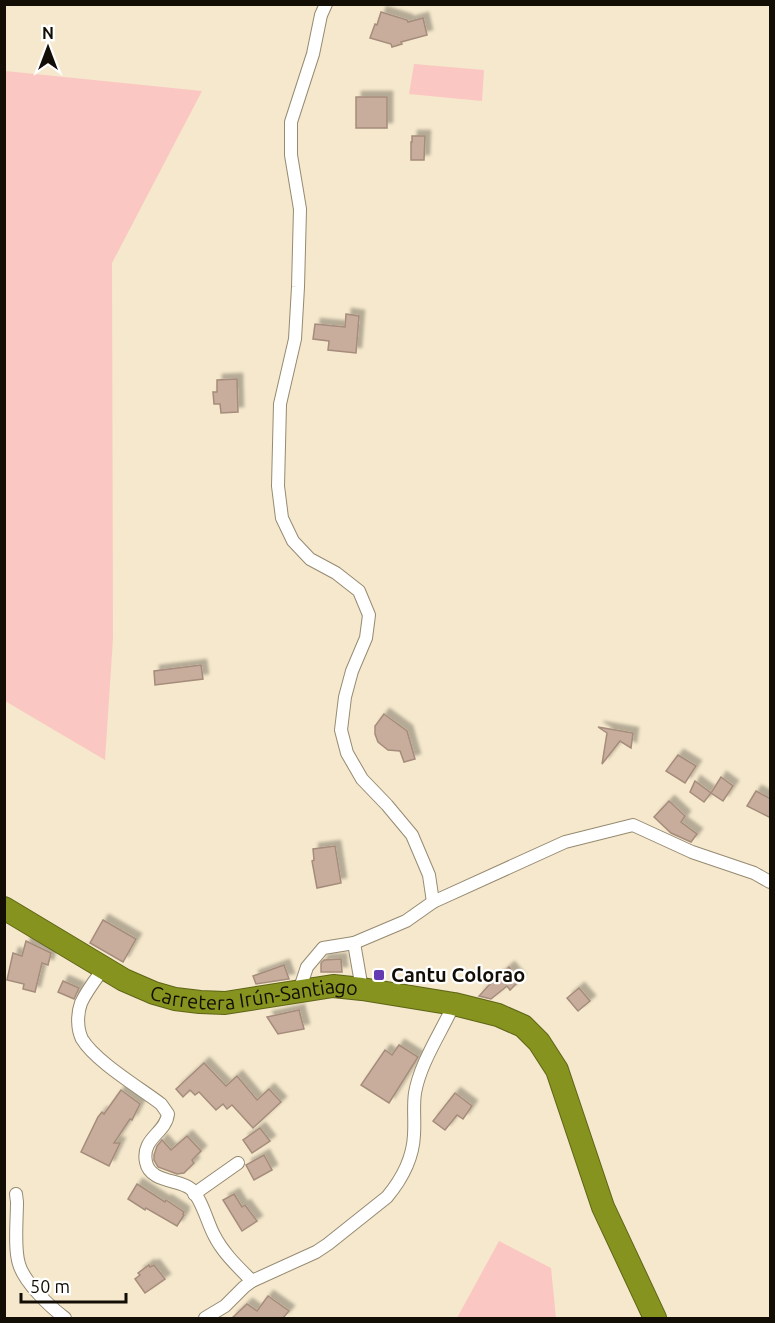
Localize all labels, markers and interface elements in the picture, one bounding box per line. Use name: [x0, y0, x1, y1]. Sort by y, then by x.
north arrow: [18, 18, 78, 78]
text: N: [42, 24, 54, 42]
place label: Cantu Colorao: [391, 963, 525, 986]
marker: Cantu Colorao: [372, 968, 386, 982]
street label: Carretera Irún-Santiago: [148, 974, 359, 1014]
scale bar: [21, 1266, 126, 1304]
text: 50 m: [30, 1276, 70, 1296]

